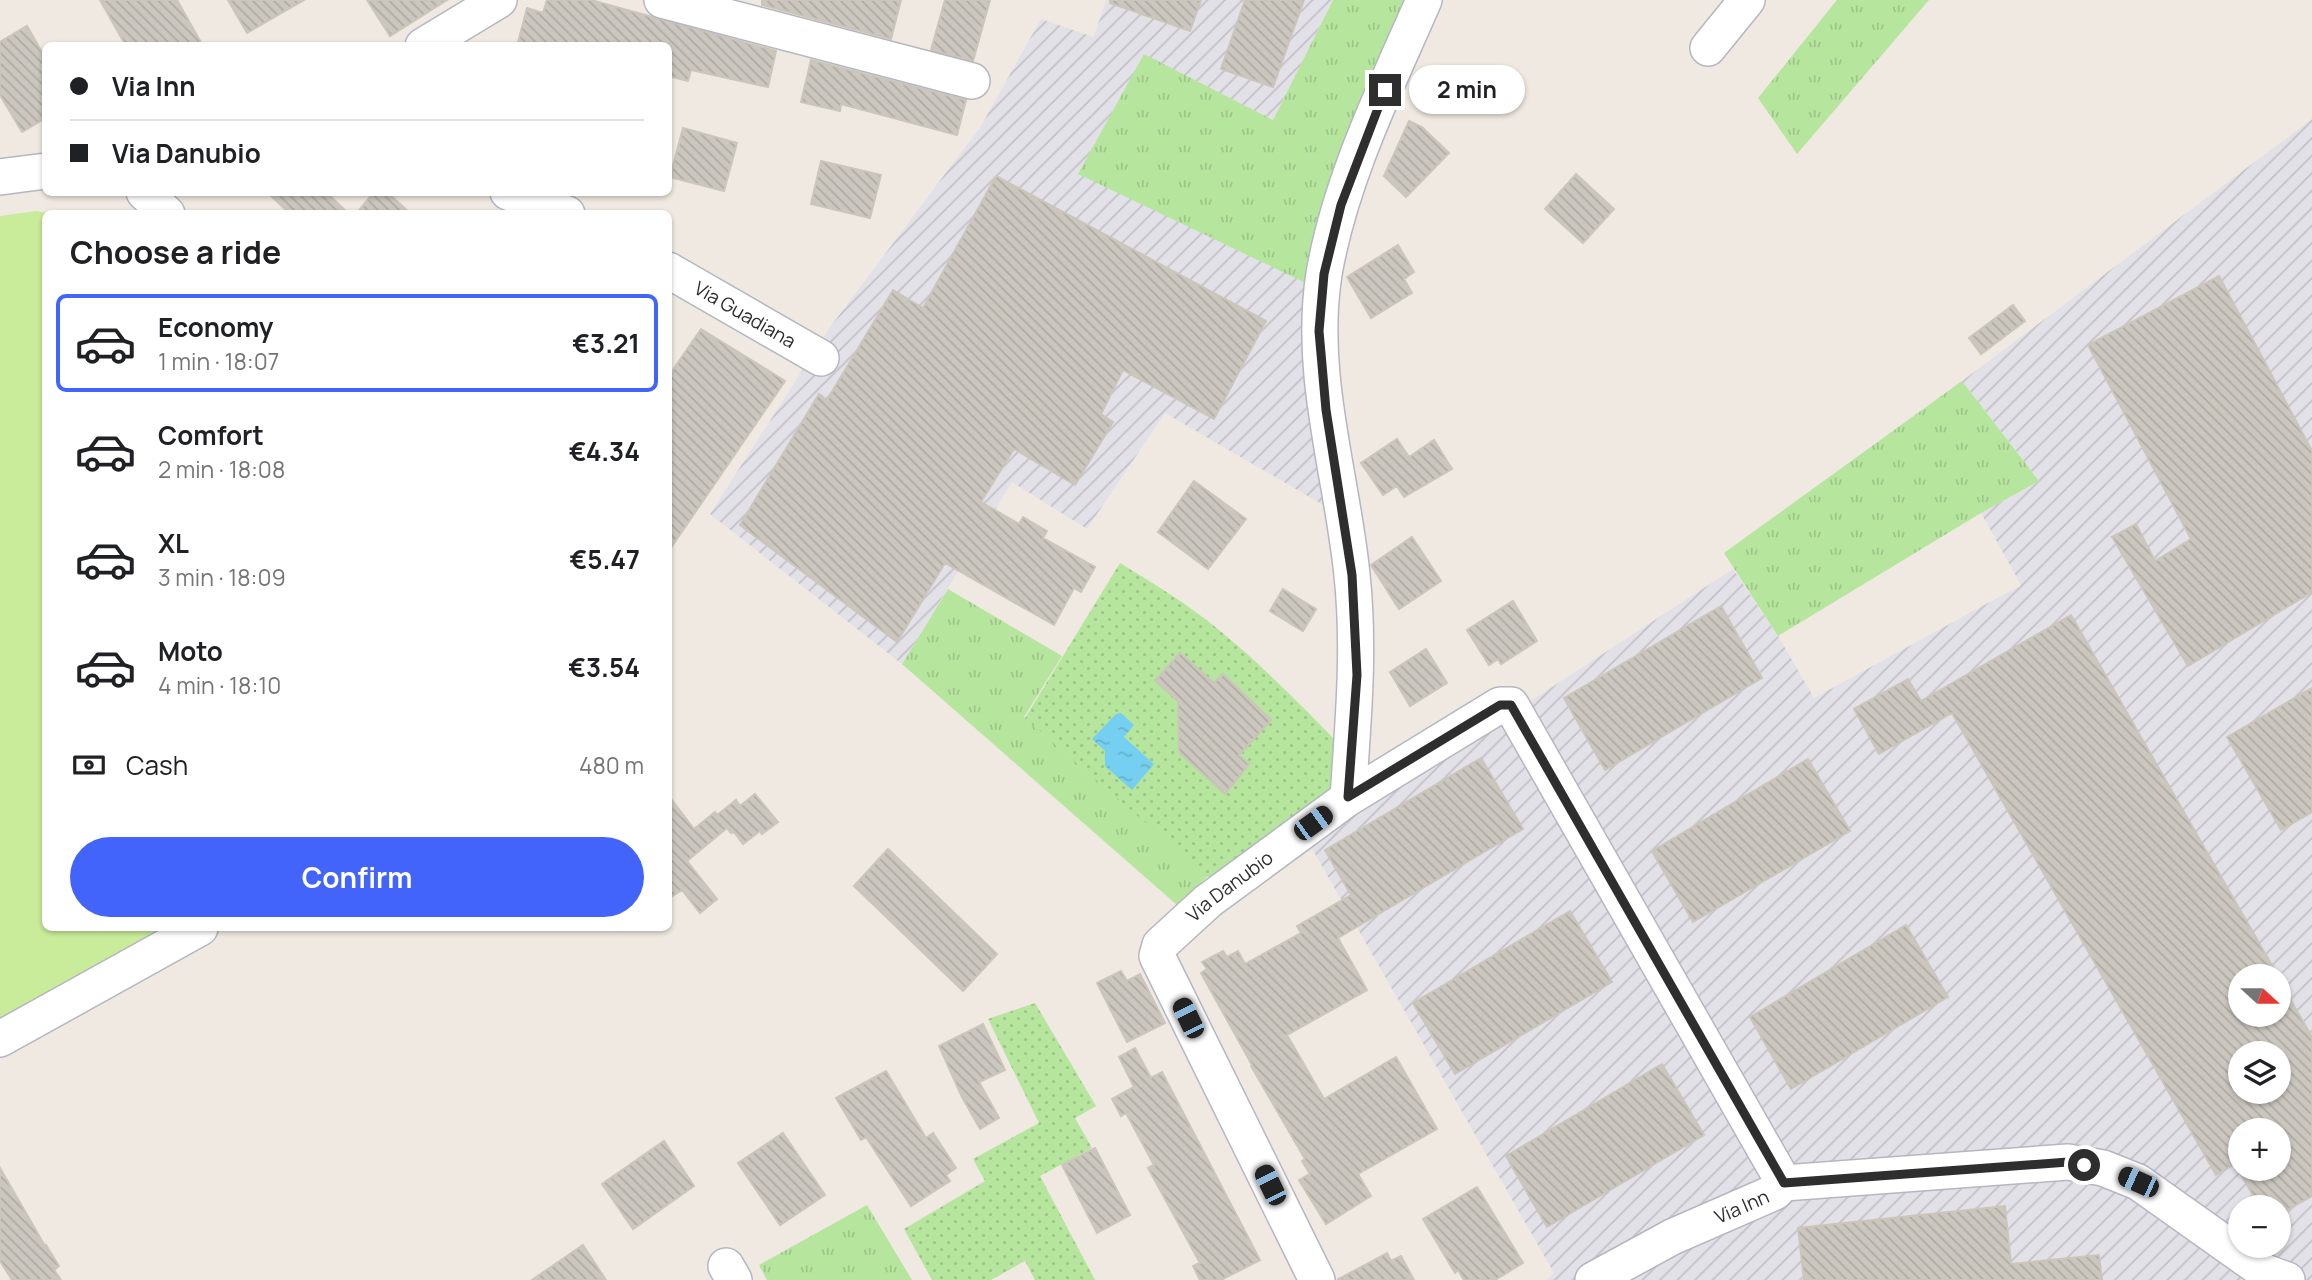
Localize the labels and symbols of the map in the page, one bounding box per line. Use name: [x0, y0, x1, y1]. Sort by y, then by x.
callout: 2 min: [1410, 66, 1525, 114]
route end: [1369, 74, 1401, 106]
street label: Via Guadiana: [690, 275, 801, 354]
car: [1290, 802, 1337, 844]
street label: Via Danubio: [1181, 845, 1278, 928]
north arrow: [2228, 964, 2291, 1027]
car: [1170, 995, 1207, 1041]
route start: [2068, 1149, 2100, 1181]
car: [1252, 1162, 1289, 1208]
car: [2115, 1164, 2162, 1200]
street label: Via Inn: [1710, 1183, 1773, 1230]

